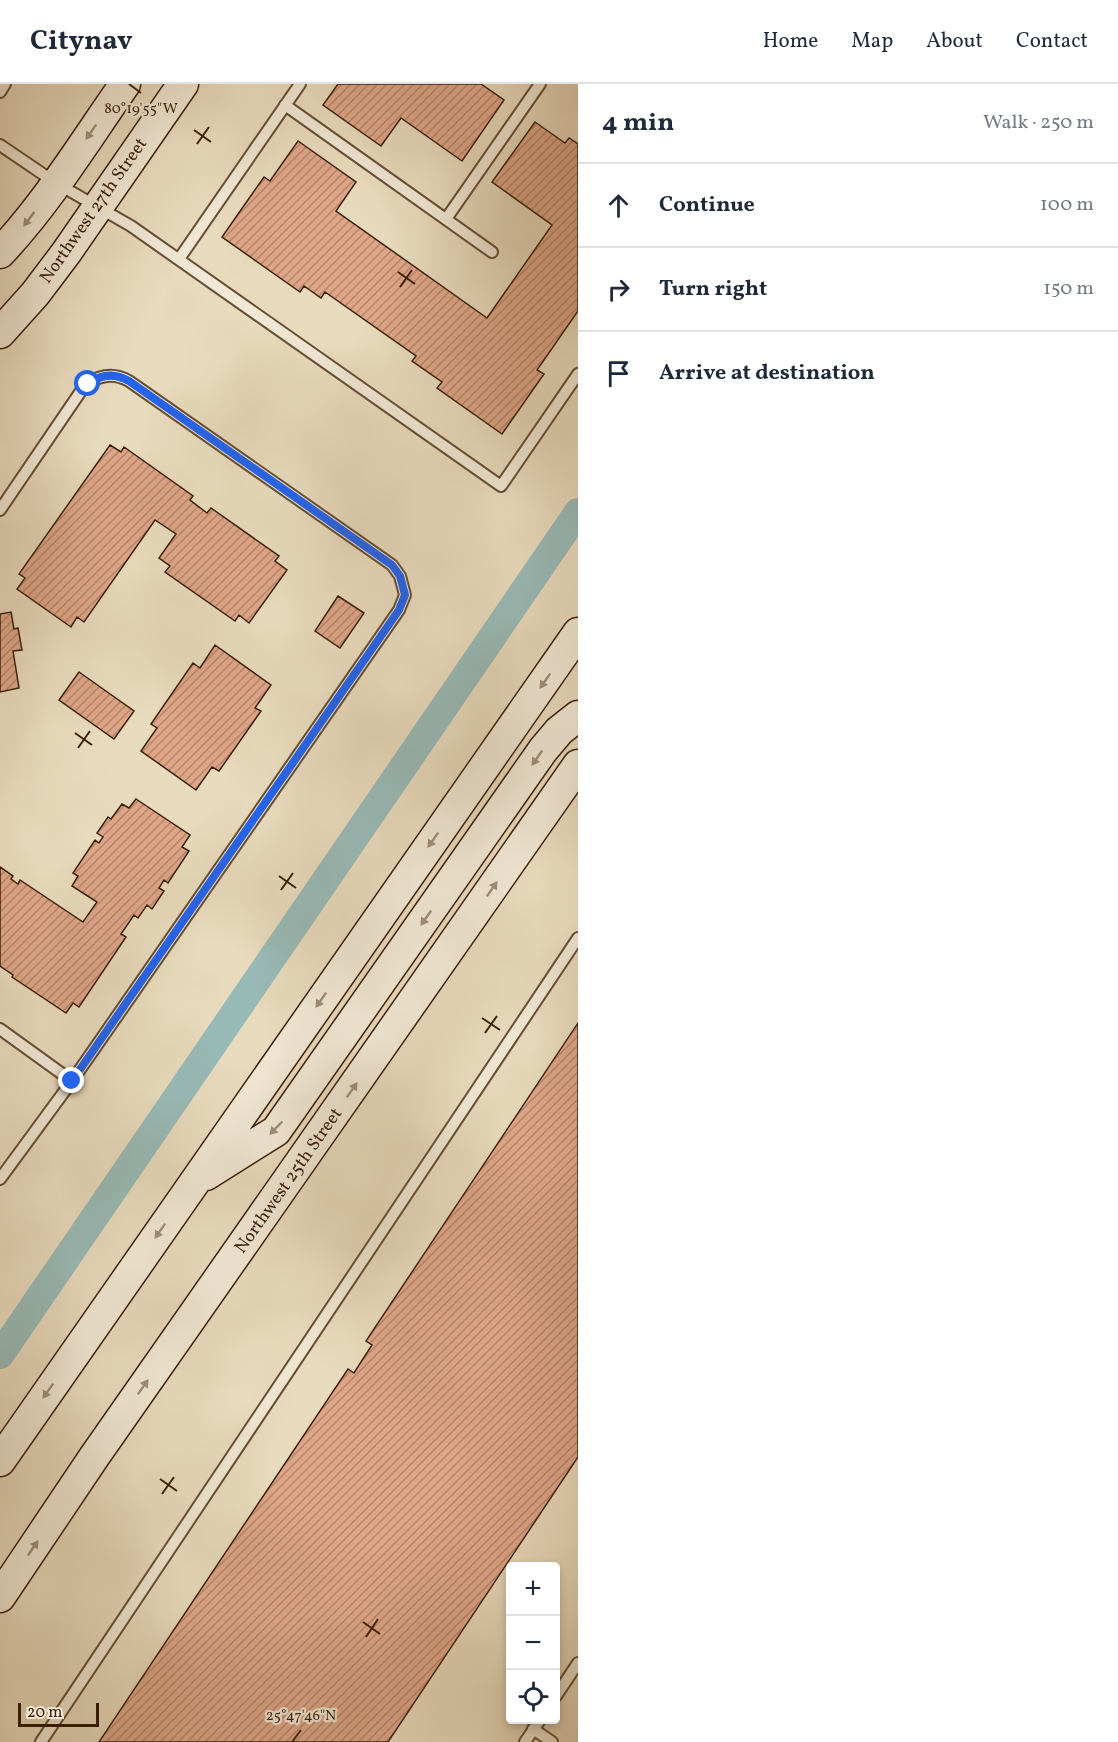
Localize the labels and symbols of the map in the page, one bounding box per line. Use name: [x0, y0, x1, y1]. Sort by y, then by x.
text: 80°19'55"W: [104, 99, 178, 120]
one-way arrow: [86, 124, 97, 140]
street label: Northwest 27th Street: [34, 133, 154, 289]
one-way arrow: [23, 210, 35, 226]
route start: [74, 370, 100, 396]
one-way arrow: [539, 672, 551, 688]
one-way arrow: [532, 750, 544, 766]
one-way arrow: [427, 832, 439, 848]
one-way arrow: [486, 882, 498, 898]
one-way arrow: [420, 909, 432, 925]
one-way arrow: [315, 992, 327, 1008]
route end: [58, 1067, 84, 1093]
one-way arrow: [346, 1083, 358, 1099]
street label: Northwest 25th Street: [229, 1103, 349, 1259]
one-way arrow: [270, 1120, 284, 1134]
one-way arrow: [154, 1223, 166, 1239]
one-way arrow: [137, 1380, 149, 1396]
one-way arrow: [42, 1383, 54, 1399]
one-way arrow: [27, 1540, 38, 1556]
scale bar: [18, 1700, 99, 1728]
text: 25°47'46"N: [266, 1706, 336, 1727]

